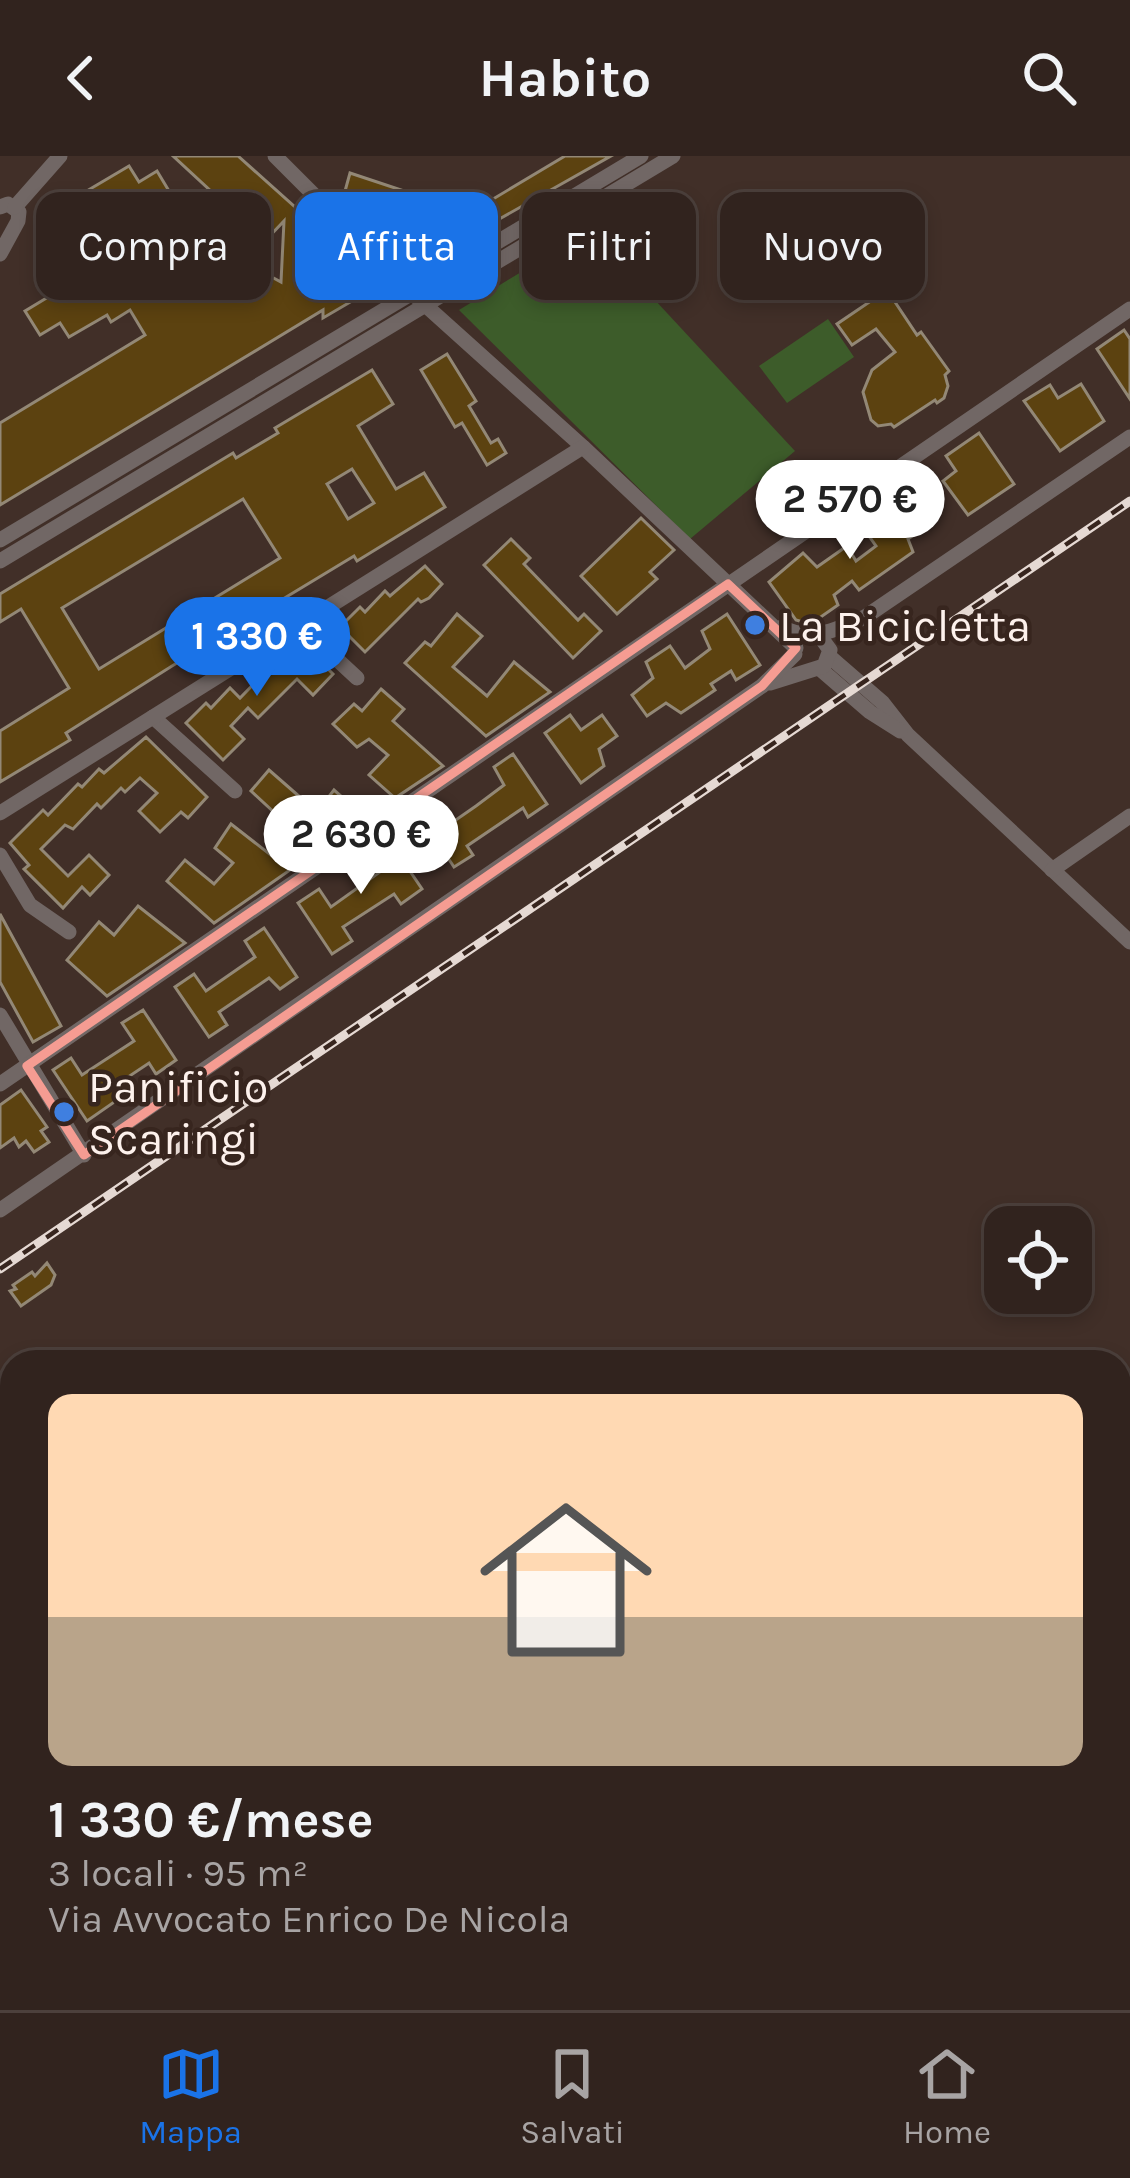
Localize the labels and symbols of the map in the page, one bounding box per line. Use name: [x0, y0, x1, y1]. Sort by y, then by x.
pin: 2 570 €: [739, 460, 961, 562]
pin: 1 330 €: [146, 597, 368, 699]
place label: La Bicicletta: [779, 600, 1031, 652]
marker: La Bicicletta: [742, 612, 768, 638]
pin: 2 630 €: [250, 795, 472, 897]
place label: Panificio Scaringi: [88, 1061, 268, 1166]
marker: Panificio Scaringi: [51, 1099, 77, 1125]

